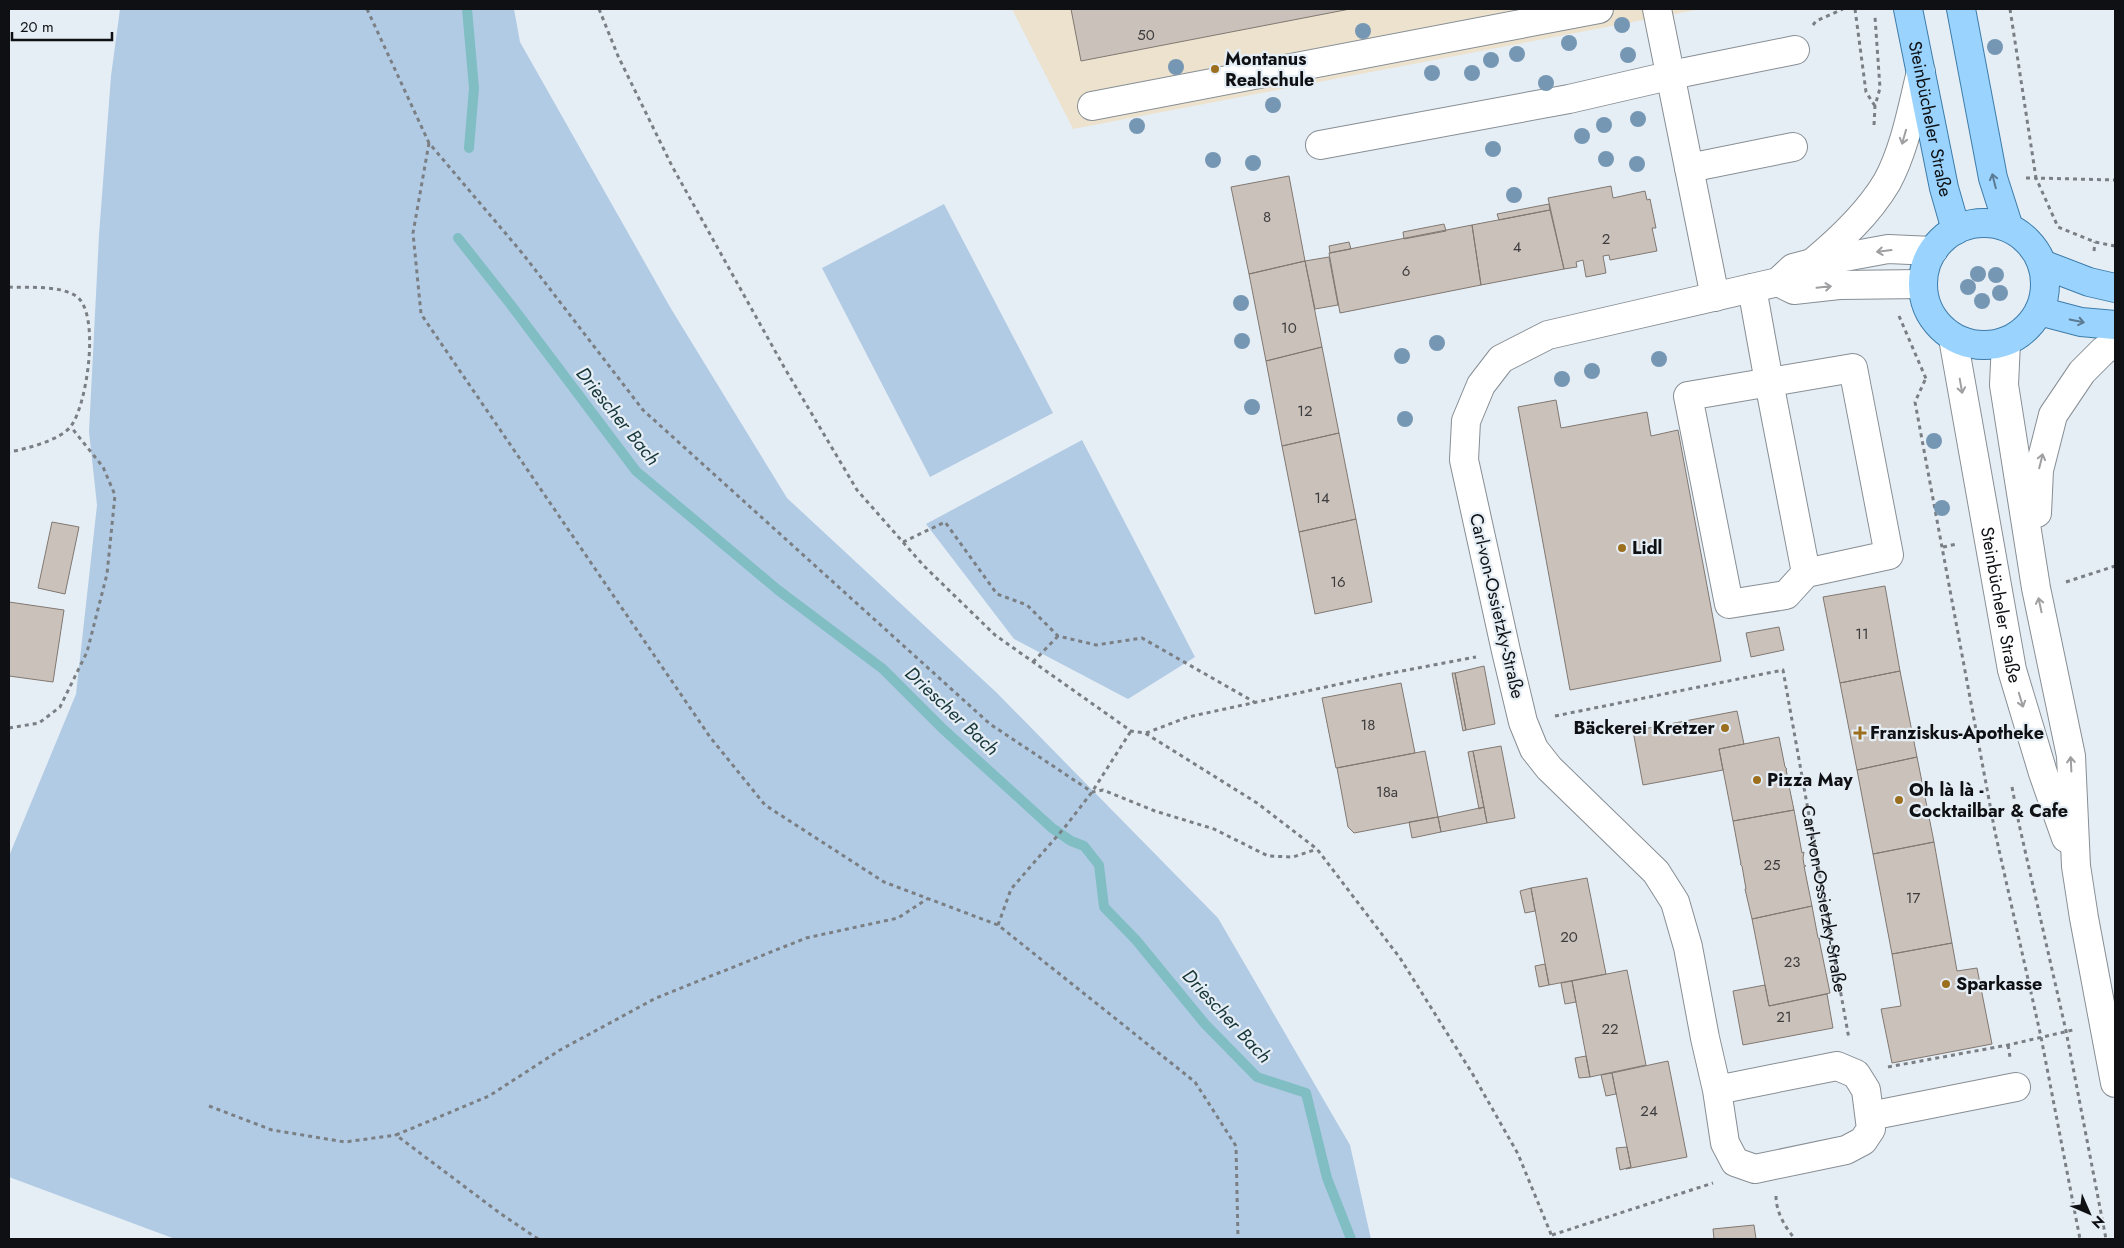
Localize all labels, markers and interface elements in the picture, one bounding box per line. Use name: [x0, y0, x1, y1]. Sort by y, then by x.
scale bar: [12, 10, 112, 42]
text: 20 m: [20, 16, 54, 38]
house number: 50: [1137, 24, 1155, 46]
street label: Steinbücheler Straße: [1902, 39, 1959, 200]
place label: Montanus Realschule: [1225, 46, 1314, 93]
marker: Montanus Realschule: [1209, 63, 1221, 75]
one-way arrow: [1899, 128, 1908, 144]
one-way arrow: [1989, 174, 1998, 190]
house number: 8: [1263, 206, 1271, 228]
house number: 2: [1602, 228, 1610, 250]
house number: 4: [1513, 236, 1522, 258]
one-way arrow: [1876, 246, 1892, 256]
house number: 6: [1402, 260, 1410, 282]
one-way arrow: [1816, 282, 1832, 292]
one-way arrow: [2068, 316, 2084, 326]
house number: 10: [1281, 317, 1297, 339]
water label: Driescher Bach: [570, 361, 666, 471]
one-way arrow: [1957, 377, 1967, 393]
house number: 12: [1297, 400, 1313, 422]
one-way arrow: [2037, 453, 2046, 469]
house number: 14: [1314, 487, 1330, 509]
street label: Carl-von-Ossietzky-Straße: [1463, 511, 1531, 701]
street label: Steinbücheler Straße: [1974, 525, 2028, 686]
place label: Lidl: [1632, 535, 1662, 561]
marker: Lidl: [1616, 542, 1628, 554]
house number: 16: [1330, 571, 1346, 593]
one-way arrow: [2035, 598, 2044, 614]
house number: 11: [1855, 623, 1869, 645]
water label: Driescher Bach: [899, 660, 1005, 762]
one-way arrow: [2016, 692, 2026, 708]
house number: 18: [1361, 714, 1375, 736]
place label: Bäckerei Kretzer: [1574, 715, 1716, 741]
place label: Franziskus-Apotheke: [1870, 720, 2044, 746]
marker: Bäckerei Kretzer: [1719, 722, 1731, 734]
marker: Franziskus-Apotheke: [1854, 727, 1866, 739]
one-way arrow: [2067, 757, 2076, 773]
place label: Pizza May: [1767, 767, 1853, 793]
marker: Pizza May: [1751, 774, 1763, 786]
place label: Oh là là - Cocktailbar & Cafe: [1909, 777, 2068, 824]
house number: 18a: [1376, 781, 1398, 803]
marker: Oh là là - Cocktailbar & Cafe: [1893, 794, 1905, 806]
street label: Carl-von-Ossietzky-Straße: [1794, 803, 1853, 994]
house number: 25: [1764, 854, 1781, 876]
house number: 17: [1906, 887, 1920, 909]
house number: 20: [1560, 926, 1578, 948]
house number: 23: [1784, 951, 1800, 973]
water label: Driescher Bach: [1176, 963, 1278, 1069]
place label: Sparkasse: [1956, 971, 2042, 997]
marker: Sparkasse: [1940, 978, 1952, 990]
house number: 21: [1776, 1006, 1792, 1028]
house number: 22: [1601, 1018, 1619, 1040]
house number: 24: [1640, 1100, 1658, 1122]
north arrow: [2064, 1188, 2114, 1238]
text: N: [2087, 1211, 2109, 1233]

